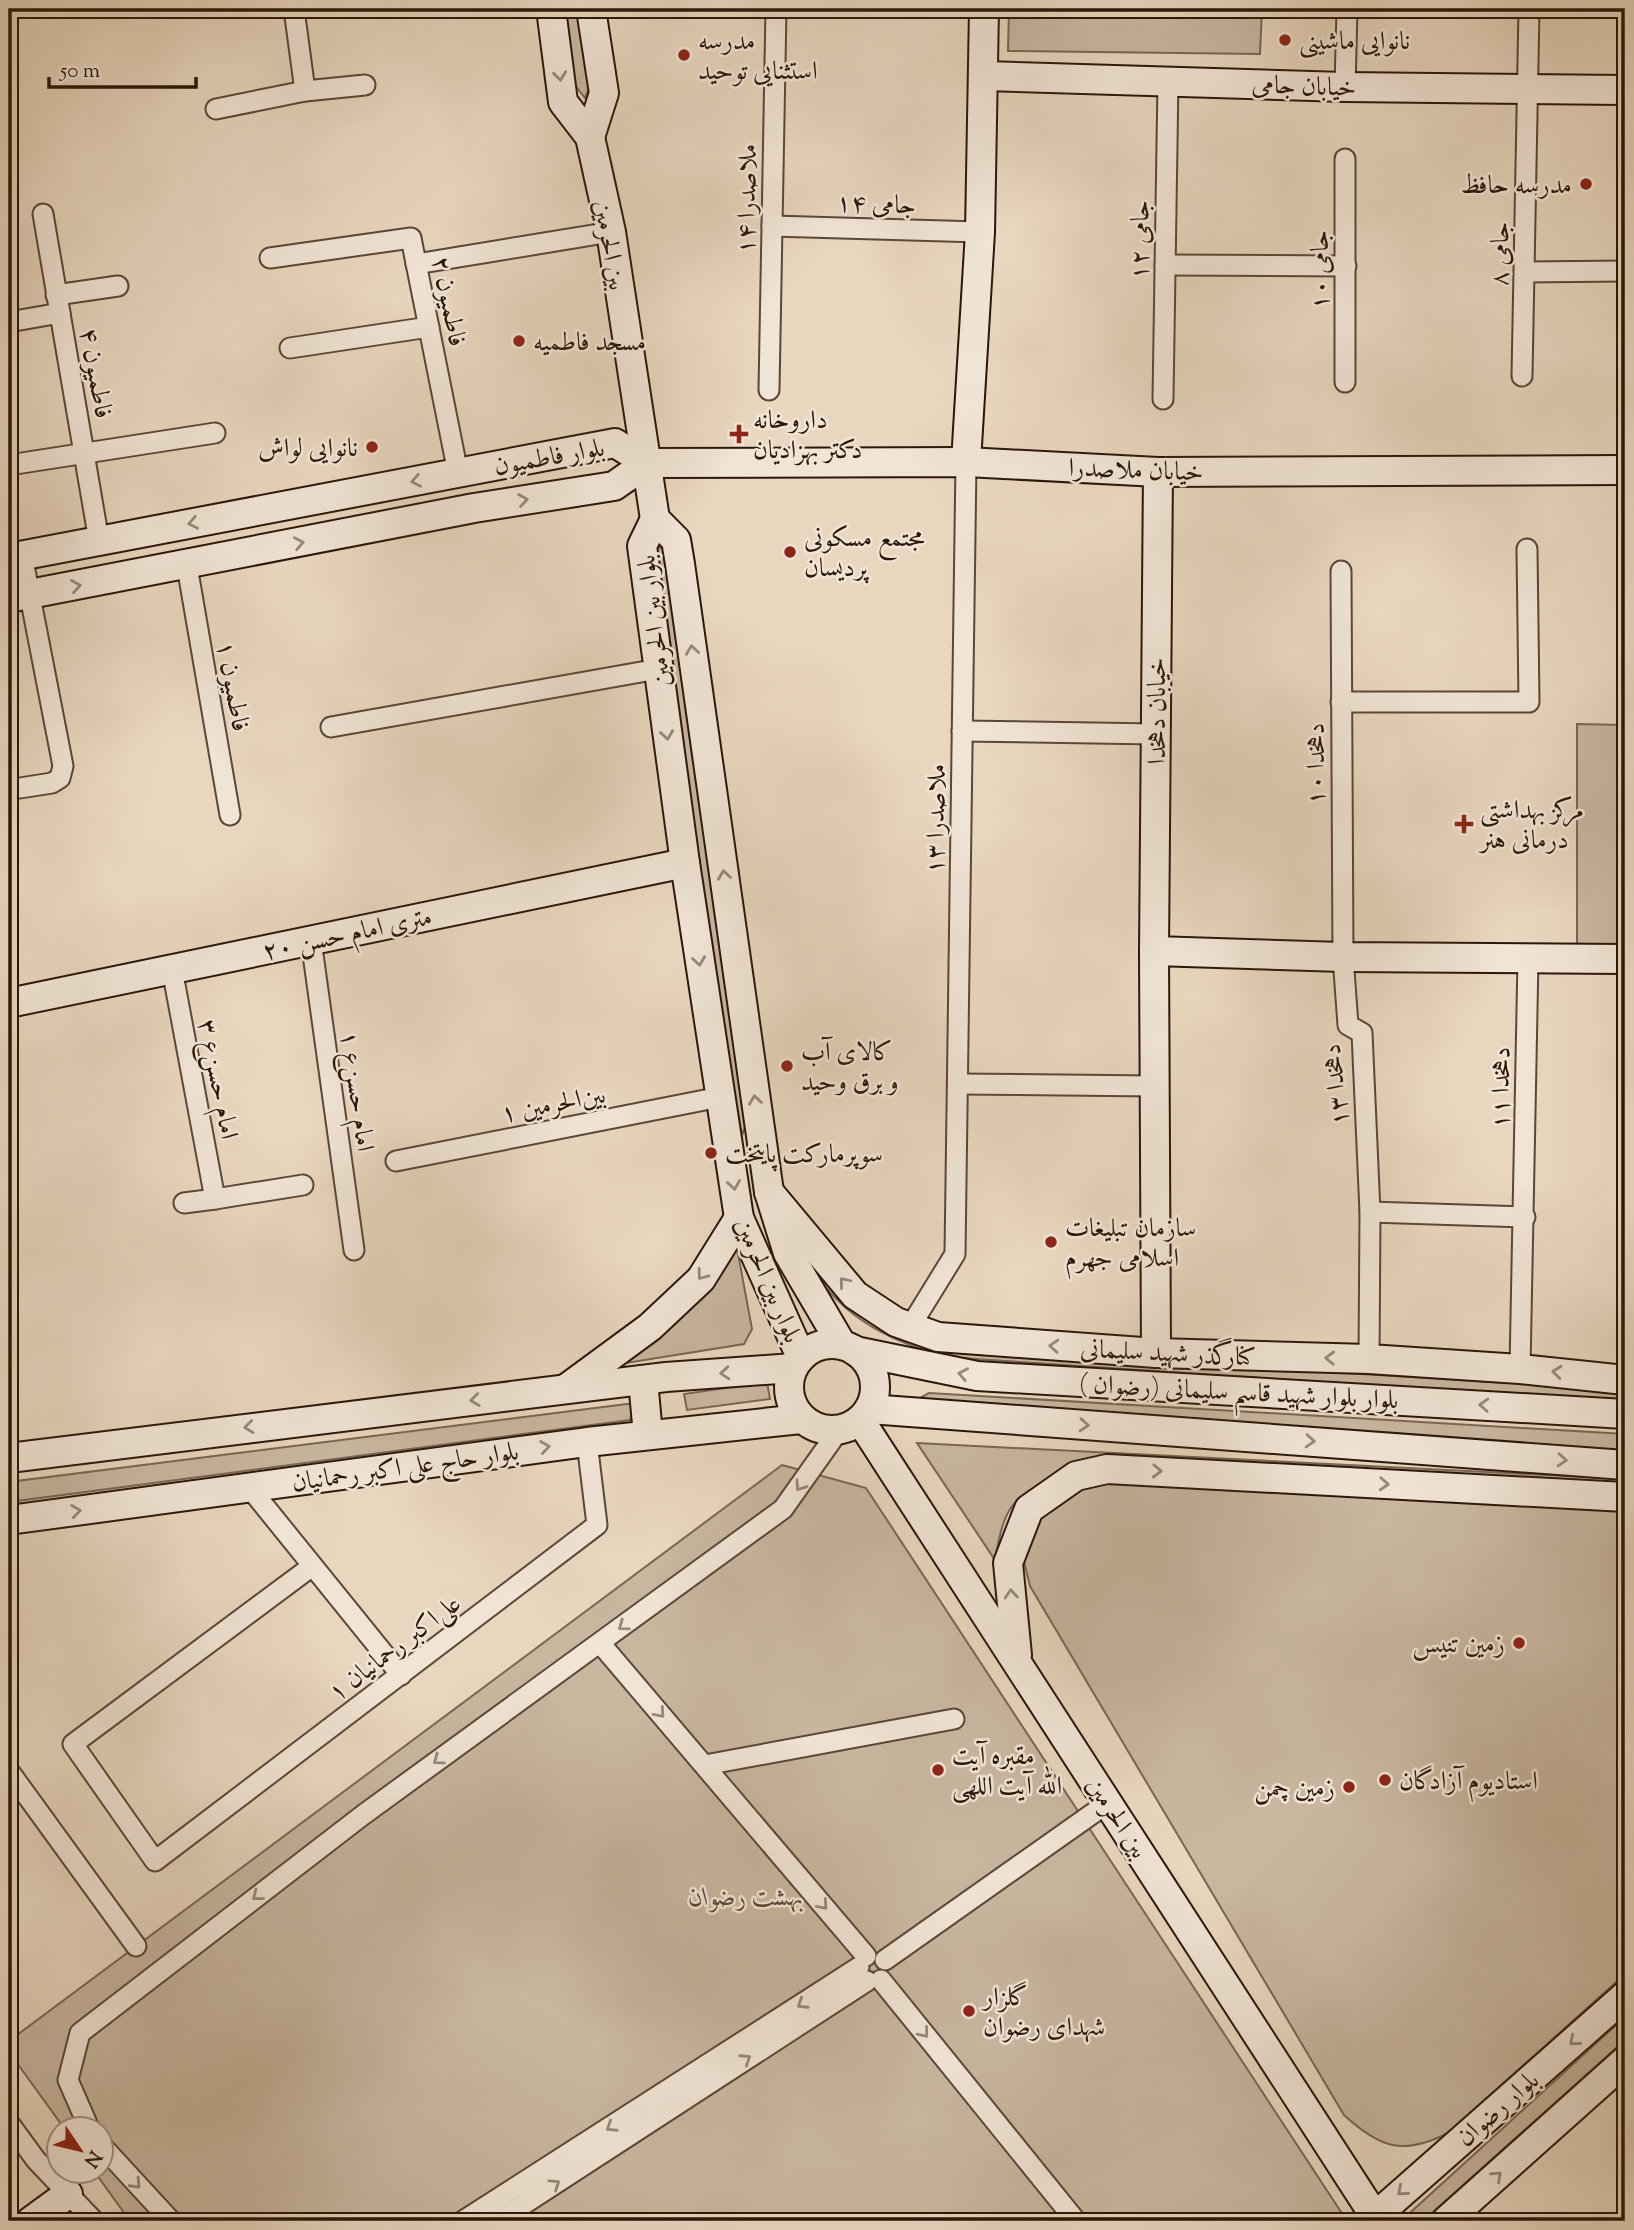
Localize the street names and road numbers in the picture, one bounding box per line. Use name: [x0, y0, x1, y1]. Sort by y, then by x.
street label: خیابان جامی: [1251, 67, 1357, 108]
street label: ملاصدرا ۱۴: [729, 144, 768, 255]
street label: جامی ۱۴: [835, 186, 917, 225]
street label: بین الحرمین: [582, 197, 635, 293]
street label: جامی ۱۲: [1122, 200, 1161, 280]
street label: جامی ۸: [1482, 221, 1521, 287]
street label: جامی ۱۰: [1303, 230, 1340, 310]
street label: فاطمیون ۲: [421, 253, 474, 350]
street label: فاطمیون ۴: [68, 325, 121, 422]
street label: بلوار فاطمیون: [491, 431, 608, 486]
street label: خیابان ملاصدرا: [1068, 451, 1204, 492]
street label: بلوار بین الحرمین: [629, 553, 682, 689]
street label: فاطمیون ۱: [205, 638, 258, 735]
street label: خیابان دهخدا: [1140, 657, 1177, 765]
street label: دهخدا ۱۰: [1299, 723, 1336, 805]
street label: ملاصدرا ۱۳: [918, 764, 957, 875]
street label: ۲۰ متری امام حسن: [259, 899, 436, 973]
street label: امام حسن‌ع ۳: [185, 1016, 246, 1143]
street label: امام حسن‌ع ۱: [327, 1029, 382, 1154]
street label: دهخدا ۱۳: [1315, 1042, 1360, 1128]
street label: دهخدا ۱۱: [1483, 1047, 1522, 1130]
street label: بین‌الحرمین ۱: [498, 1077, 609, 1134]
street label: بلوار بین الحرمین: [724, 1213, 810, 1349]
street label: کنارگذر شهید سلیمانی: [1079, 1329, 1257, 1378]
street label: بلوار بلوار شهید قاسم سلیمانی (رضوان ): [1078, 1367, 1400, 1425]
street label: بلوار حاج علی اکبر رحمانیان: [289, 1434, 522, 1506]
street label: علی‌اکبر رحمانیان ۱: [321, 1587, 470, 1711]
street label: بین الحرمین: [1076, 1770, 1156, 1867]
street label: بلوار رضوان: [1449, 2063, 1548, 2156]

